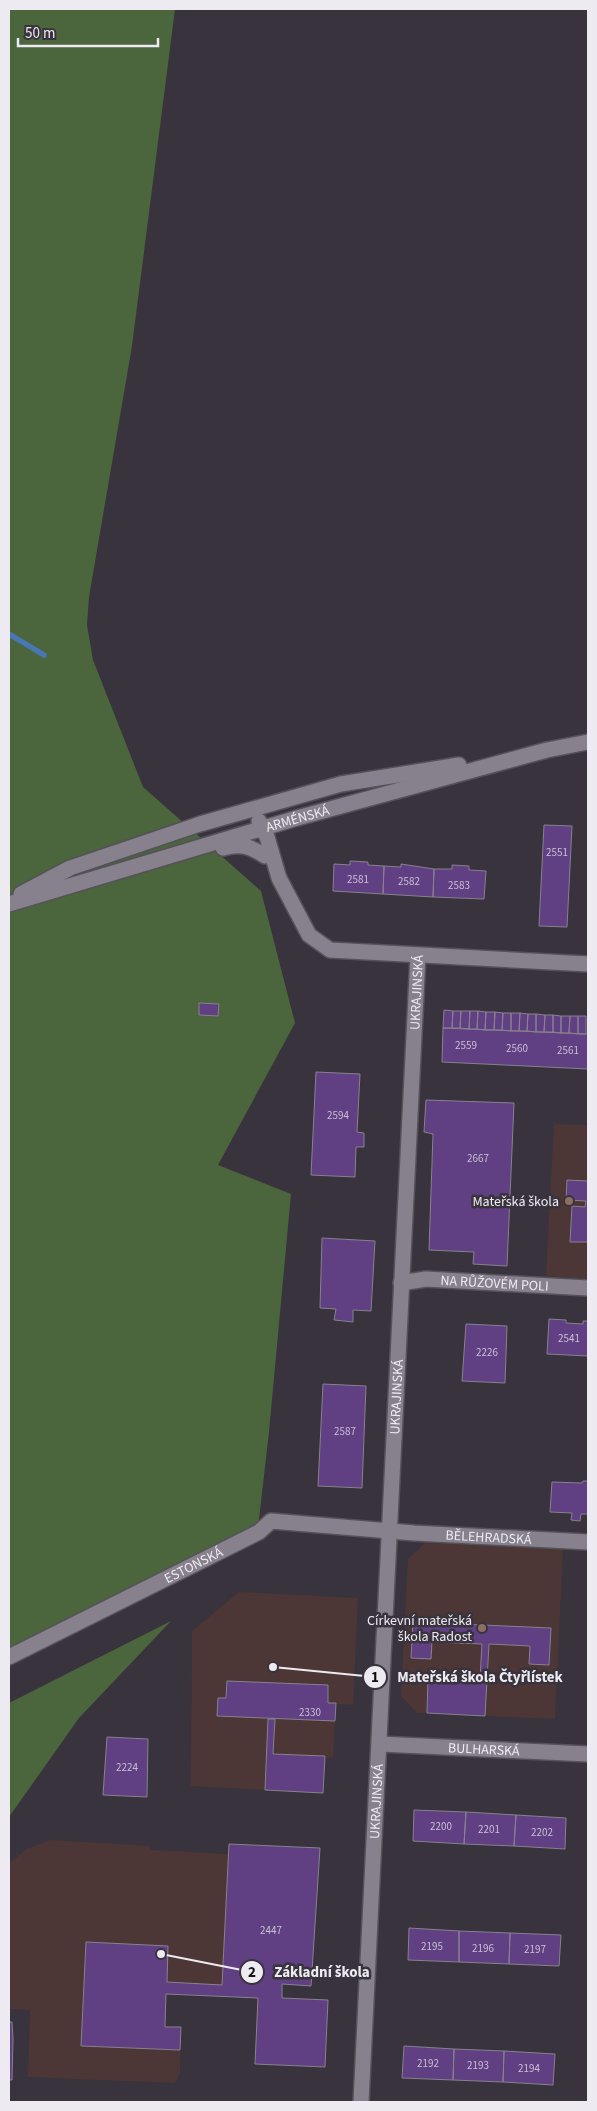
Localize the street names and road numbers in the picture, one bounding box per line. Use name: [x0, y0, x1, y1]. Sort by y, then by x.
street label: ARMÉNSKÁ: [264, 801, 332, 838]
street label: UKRAJINSKÁ: [405, 954, 429, 1030]
street label: NA RŮŽOVÉM POLI: [440, 1271, 549, 1297]
street label: UKRAJINSKÁ: [385, 1358, 409, 1435]
street label: BĚLEHRADSKÁ: [445, 1526, 532, 1550]
street label: ESTONSKÁ: [161, 1543, 227, 1589]
street label: BULHARSKÁ: [448, 1738, 520, 1762]
street label: UKRAJINSKÁ: [365, 1763, 389, 1839]

